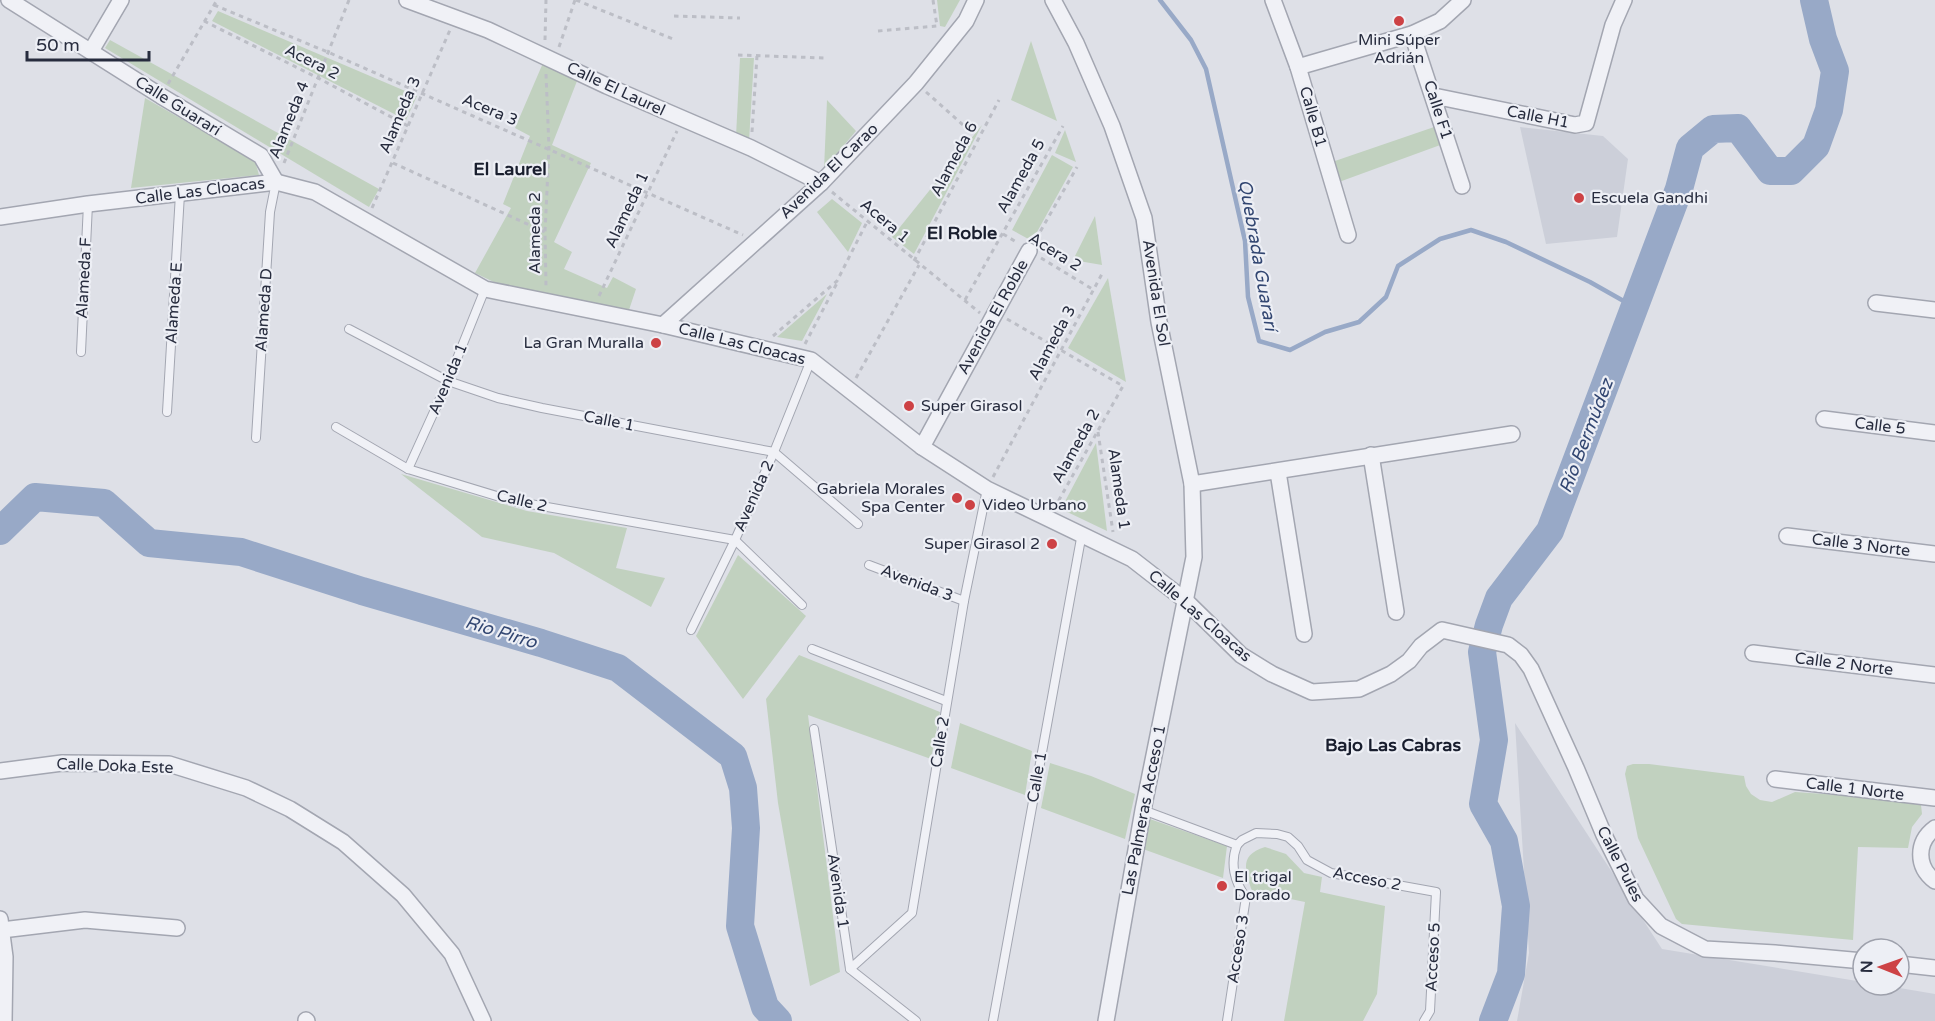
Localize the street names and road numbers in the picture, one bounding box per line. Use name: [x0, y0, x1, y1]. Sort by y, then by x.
street label: Acera 2: [281, 40, 343, 84]
street label: Calle El Laurel: [564, 57, 668, 121]
street label: Calle Guararí: [131, 72, 225, 140]
street label: Alameda 3: [375, 73, 425, 157]
street label: Alameda 4: [264, 78, 314, 162]
street label: Calle F1: [1419, 78, 1457, 142]
street label: Calle B1: [1295, 84, 1331, 150]
street label: Acera 3: [459, 89, 521, 131]
street label: Calle H1: [1505, 101, 1571, 133]
street label: Alameda 6: [926, 118, 982, 200]
street label: Avenida El Carao: [776, 119, 882, 223]
street label: Alameda 5: [992, 135, 1050, 217]
street label: Alameda 1: [601, 169, 653, 251]
street label: Calle Las Cloacas: [134, 173, 266, 209]
street label: Alameda 2: [525, 192, 545, 274]
street label: Acera 1: [856, 195, 914, 247]
street label: Acera 2: [1025, 228, 1085, 276]
street label: Alameda F: [72, 236, 96, 319]
street label: Avenida El Sol: [1138, 238, 1174, 348]
street label: Avenida El Roble: [953, 256, 1033, 378]
street label: Alameda E: [161, 261, 187, 345]
street label: Alameda D: [251, 267, 277, 353]
street label: Alameda 3: [1024, 302, 1080, 384]
street label: Calle Las Cloacas: [676, 319, 808, 369]
street label: Avenida 1: [424, 340, 472, 418]
street label: Alameda 2: [1047, 405, 1105, 487]
street label: Calle 1: [582, 406, 636, 436]
street label: Calle 5: [1853, 413, 1907, 439]
street label: Alameda 1: [1103, 447, 1135, 531]
street label: Avenida 2: [729, 457, 779, 535]
street label: Calle 2: [495, 485, 549, 517]
street label: Calle 3 Norte: [1811, 529, 1911, 561]
street label: Avenida 3: [878, 560, 956, 606]
street label: Calle Las Cloacas: [1144, 566, 1256, 666]
street label: Calle 2 Norte: [1794, 648, 1894, 680]
street label: Calle 2: [926, 715, 954, 769]
street label: Las Palmeras Acceso 1: [1118, 723, 1170, 897]
street label: Calle 1: [1023, 750, 1051, 804]
street label: Calle Doka Este: [56, 754, 174, 778]
street label: Calle 1 Norte: [1805, 773, 1905, 805]
street label: Calle Pules: [1592, 823, 1648, 905]
street label: Avenida 1: [823, 852, 853, 930]
street label: Acceso 2: [1331, 863, 1403, 895]
street label: Acceso 3: [1223, 913, 1253, 985]
street label: Acceso 5: [1421, 922, 1445, 992]

